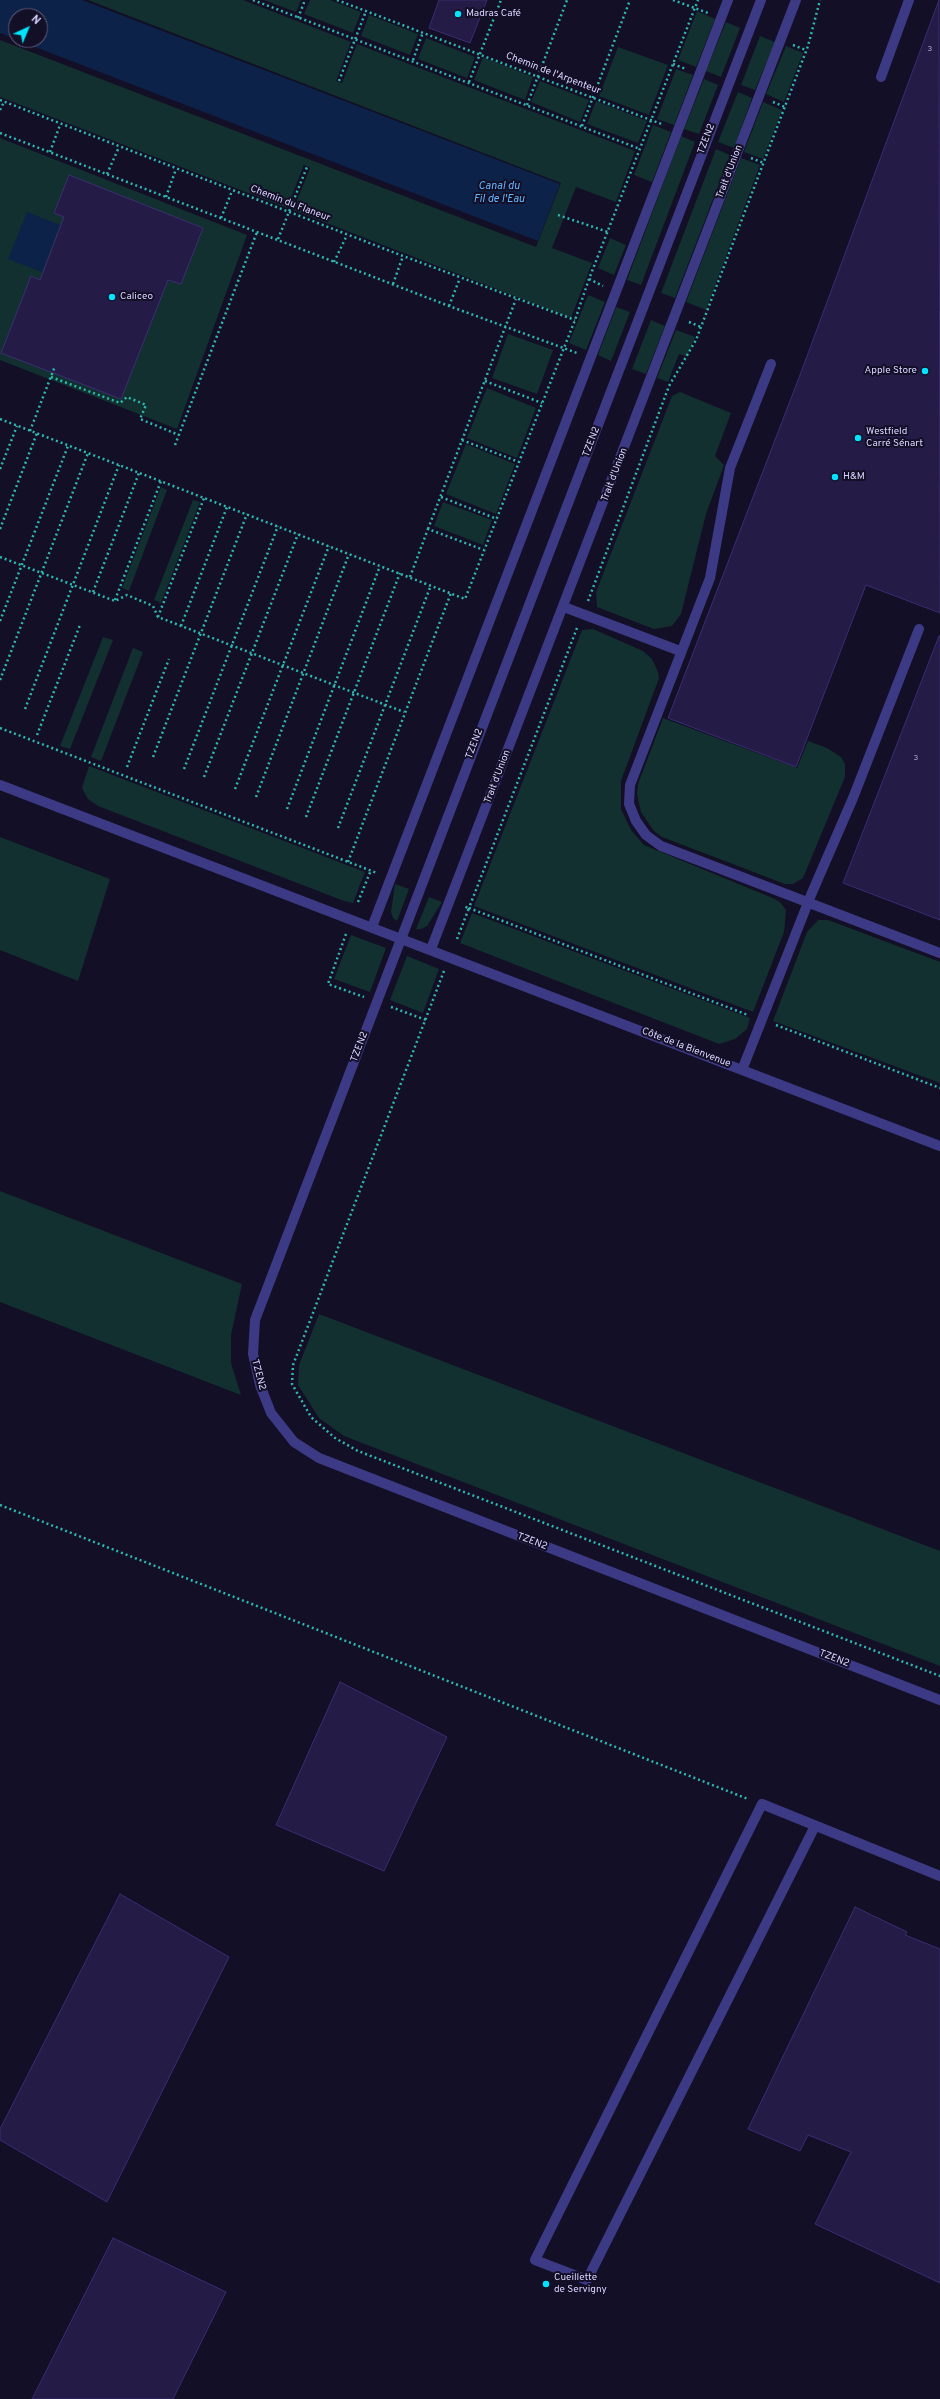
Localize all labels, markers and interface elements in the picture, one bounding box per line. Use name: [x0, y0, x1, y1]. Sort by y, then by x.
north arrow: [8, 8, 48, 48]
place label: Madras Café: [466, 8, 521, 20]
marker: Madras Café: [453, 9, 463, 19]
text: N: [28, 12, 43, 28]
house number: 3: [928, 44, 932, 54]
street label: Chemin de l'Arpenteur: [504, 50, 602, 98]
street label: TZEN2: [696, 122, 718, 156]
street label: Trait d'Union: [714, 143, 746, 201]
water label: Canal du Fil de l'Eau: [473, 180, 525, 206]
street label: Chemin du Flaneur: [248, 183, 332, 225]
place label: Caliceo: [120, 291, 153, 303]
marker: Caliceo: [107, 292, 117, 302]
place label: Apple Store: [864, 365, 917, 377]
marker: Apple Store: [920, 366, 930, 376]
street label: TZEN2: [581, 425, 603, 459]
place label: Westfield Carré Sénart: [866, 426, 923, 450]
marker: Westfield Carré Sénart: [853, 433, 863, 443]
street label: Trait d'Union: [599, 446, 631, 504]
place label: H&M: [843, 471, 865, 483]
marker: H&M: [830, 472, 840, 482]
street label: TZEN2: [464, 727, 486, 761]
street label: Trait d'Union: [482, 748, 514, 806]
house number: 3: [914, 753, 918, 763]
street label: Côte de la Bienvenue: [640, 1026, 732, 1070]
street label: TZEN2: [349, 1030, 371, 1064]
street label: TZEN2: [248, 1358, 268, 1392]
street label: TZEN2: [515, 1531, 549, 1553]
street label: TZEN2: [817, 1648, 851, 1670]
place label: Cueillette de Servigny: [554, 2272, 607, 2296]
marker: Cueillette de Servigny: [541, 2279, 551, 2289]

